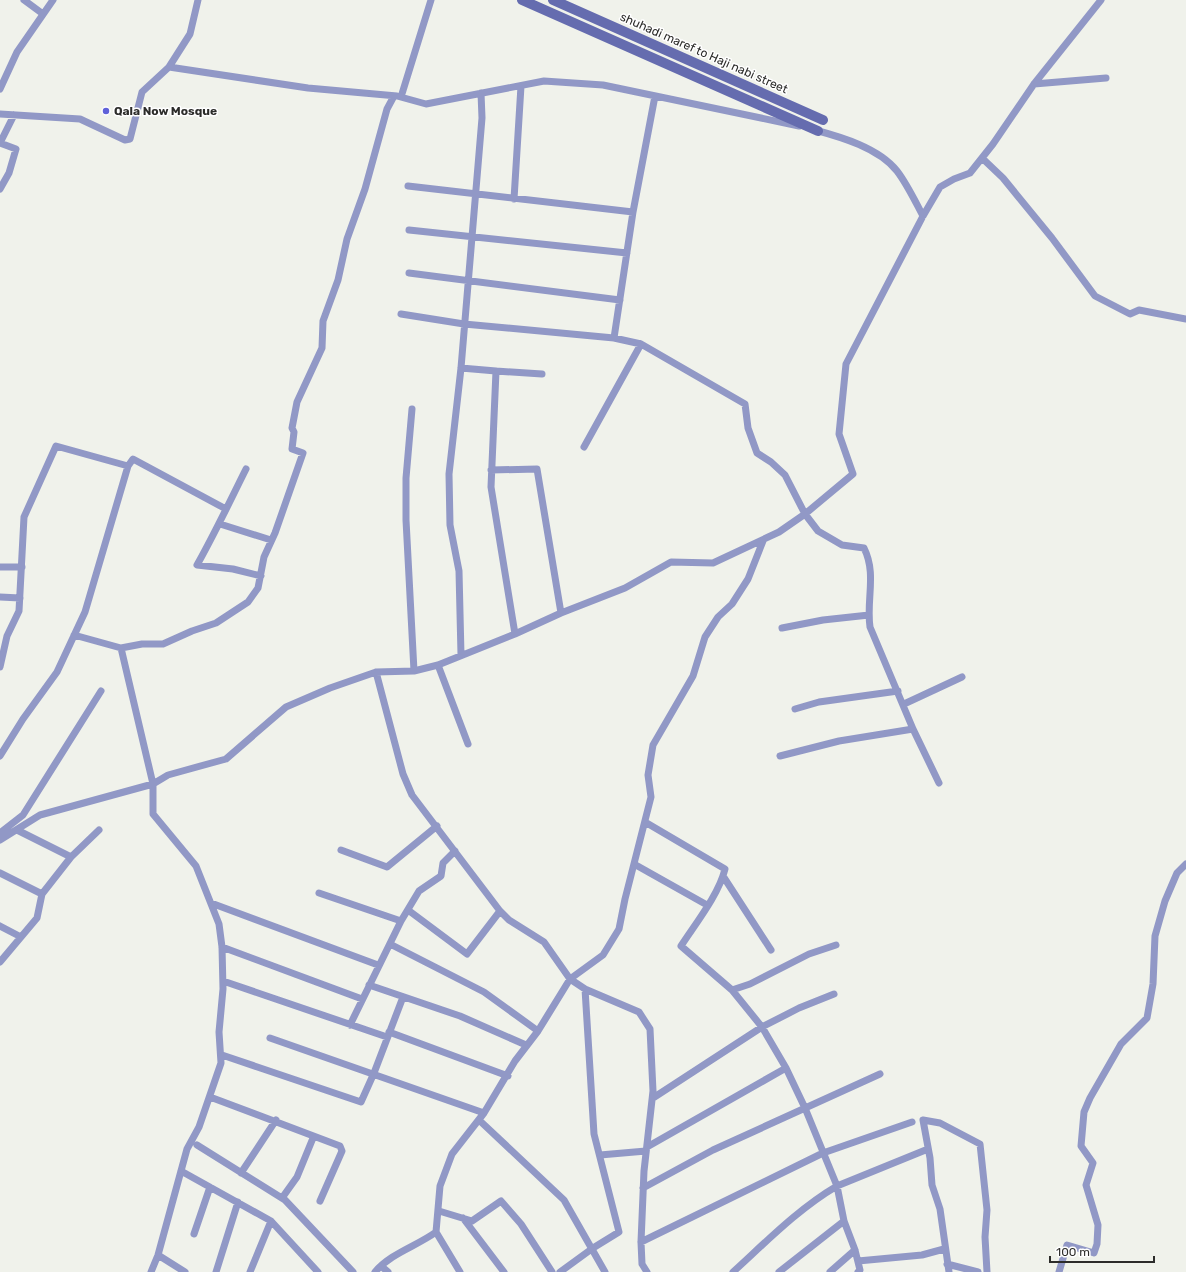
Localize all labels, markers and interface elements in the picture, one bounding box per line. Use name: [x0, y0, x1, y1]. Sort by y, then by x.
street label: shuhadi maref to Haji nabi street: [618, 10, 790, 97]
place label: Qala Now Mosque: [114, 104, 217, 118]
marker: Qala Now Mosque: [101, 106, 111, 116]
scale bar: [1050, 1238, 1154, 1264]
text: 100 m: [1056, 1245, 1090, 1259]

